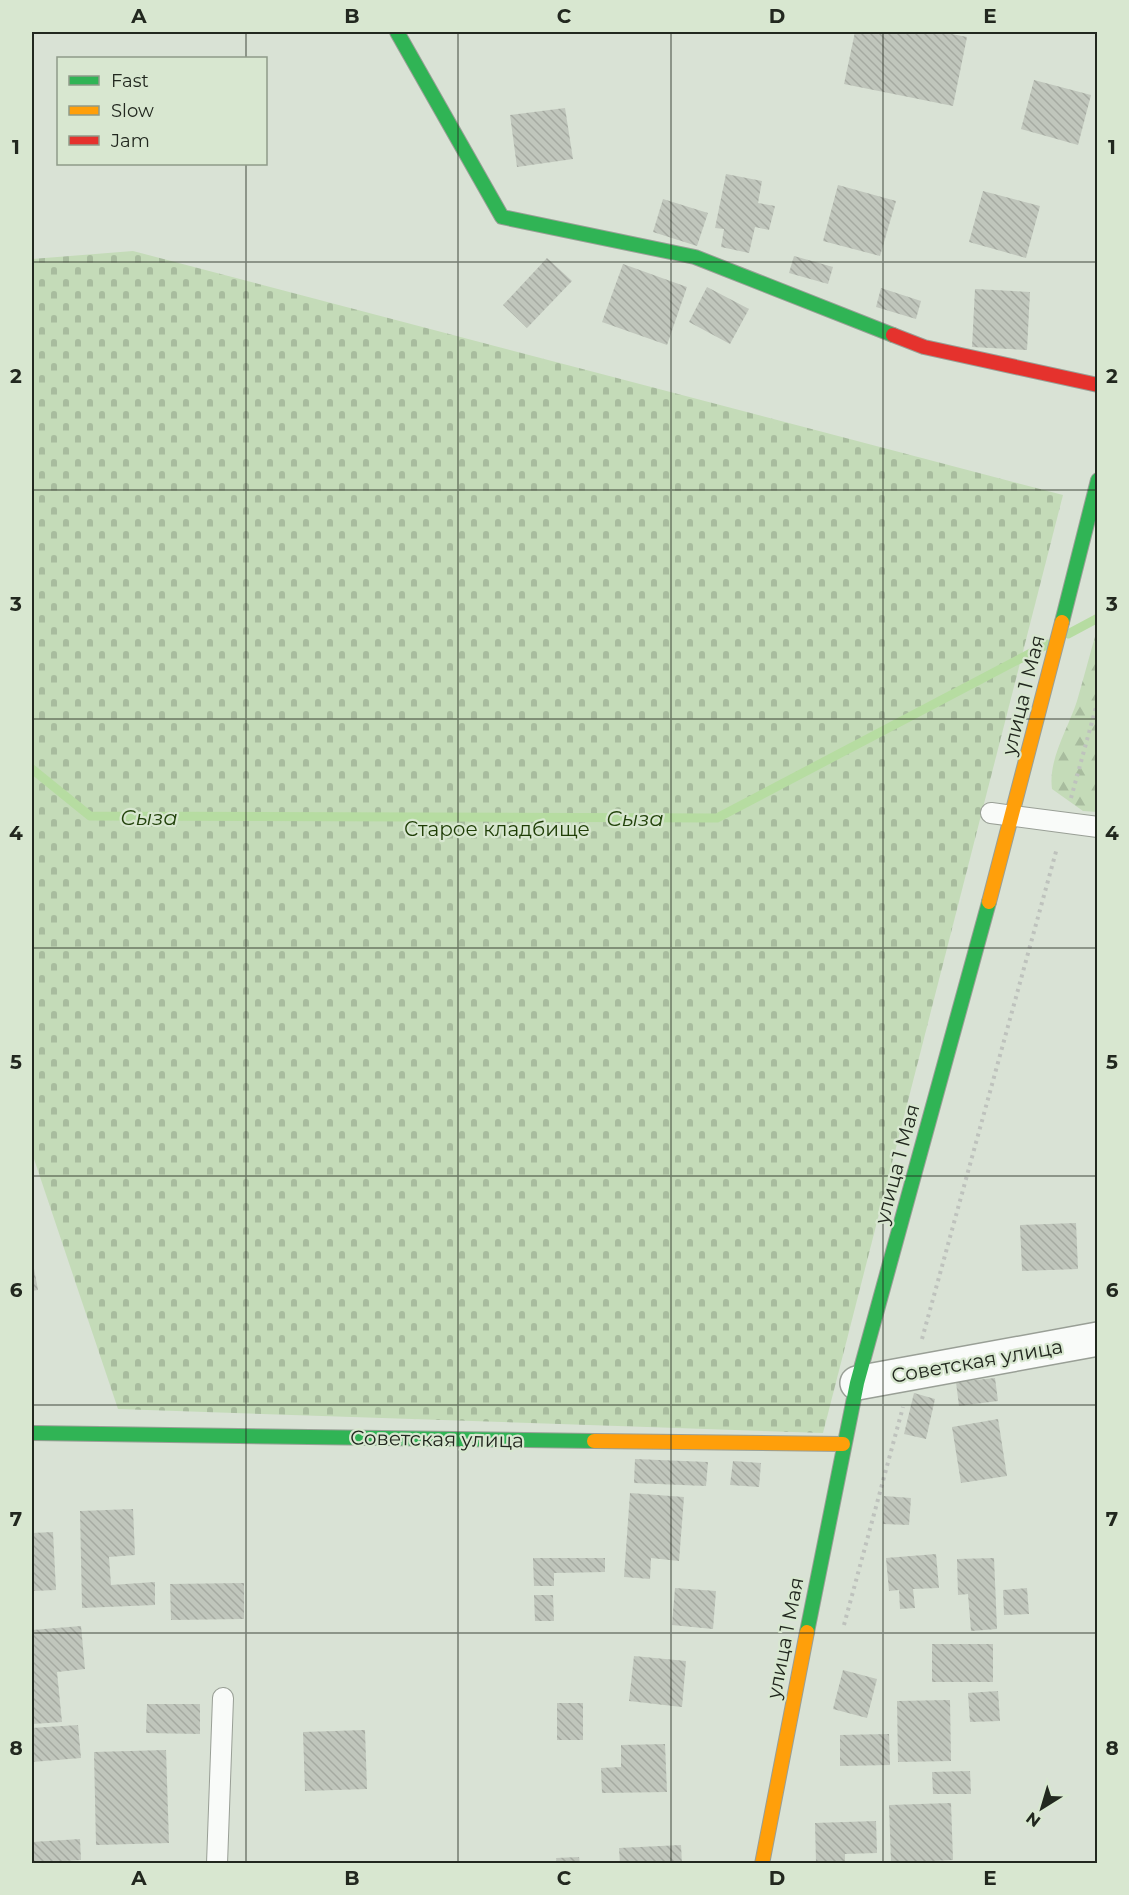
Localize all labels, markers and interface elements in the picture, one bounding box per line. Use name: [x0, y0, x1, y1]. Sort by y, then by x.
text: A: [130, 4, 147, 28]
text: B: [344, 4, 360, 28]
text: C: [557, 4, 572, 28]
text: D: [769, 4, 785, 28]
text: E: [983, 4, 997, 28]
legend: [57, 57, 267, 165]
text: Fast: [111, 70, 149, 92]
text: Slow: [111, 100, 154, 122]
text: Jam: [110, 130, 150, 152]
text: 1: [12, 135, 20, 159]
text: 1: [1108, 135, 1116, 159]
text: 2: [10, 364, 22, 388]
text: 2: [1106, 364, 1118, 388]
text: 3: [9, 592, 22, 616]
text: 3: [1105, 592, 1118, 616]
street label: улица 1 Мая: [996, 632, 1050, 759]
water label: Сыза: [120, 805, 178, 830]
water label: Сыза: [606, 806, 664, 831]
park label: Старое кладбище: [404, 817, 590, 841]
text: 4: [9, 821, 23, 845]
text: 4: [1105, 821, 1119, 845]
text: 5: [10, 1050, 22, 1074]
text: 5: [1106, 1050, 1118, 1074]
street label: улица 1 Мая: [869, 1101, 925, 1228]
text: 6: [10, 1278, 23, 1302]
text: 6: [1106, 1278, 1119, 1302]
street label: Советская улица: [889, 1334, 1065, 1388]
street label: Советская улица: [350, 1425, 524, 1453]
text: 7: [10, 1507, 22, 1531]
text: 7: [1106, 1507, 1118, 1531]
street label: улица 1 Мая: [761, 1575, 809, 1702]
text: 8: [9, 1736, 23, 1760]
text: 8: [1105, 1736, 1119, 1760]
north arrow: [1012, 1778, 1072, 1838]
text: N: [1022, 1808, 1044, 1831]
text: A: [130, 1866, 147, 1890]
text: B: [344, 1866, 360, 1890]
text: C: [557, 1866, 572, 1890]
text: D: [769, 1866, 785, 1890]
text: E: [983, 1866, 997, 1890]

